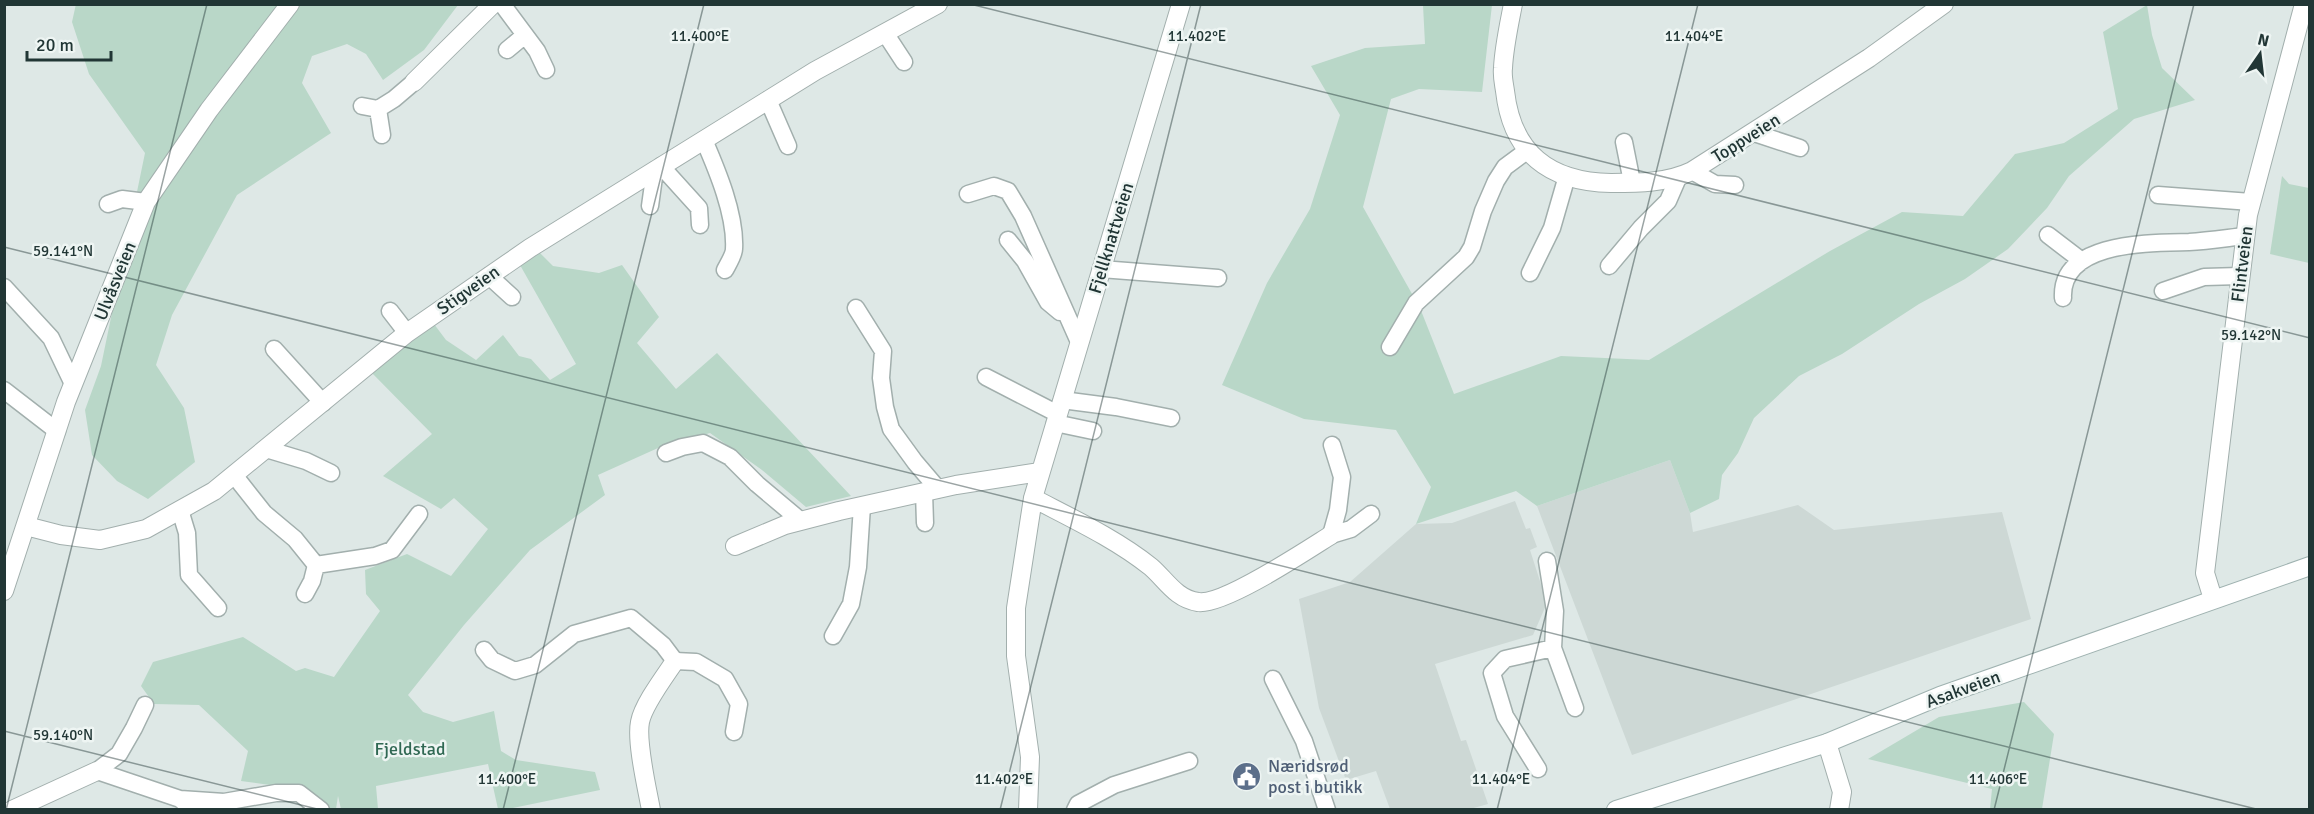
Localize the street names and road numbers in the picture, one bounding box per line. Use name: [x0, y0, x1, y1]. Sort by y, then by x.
street label: Toppveien: [1708, 108, 1784, 168]
street label: Fjellknattveien: [1084, 180, 1138, 296]
street label: Flintveien: [2226, 225, 2258, 303]
street label: Ulvåsveien: [89, 238, 141, 324]
street label: Stigveien: [432, 260, 504, 320]
street label: Asakveien: [1923, 665, 2003, 713]

